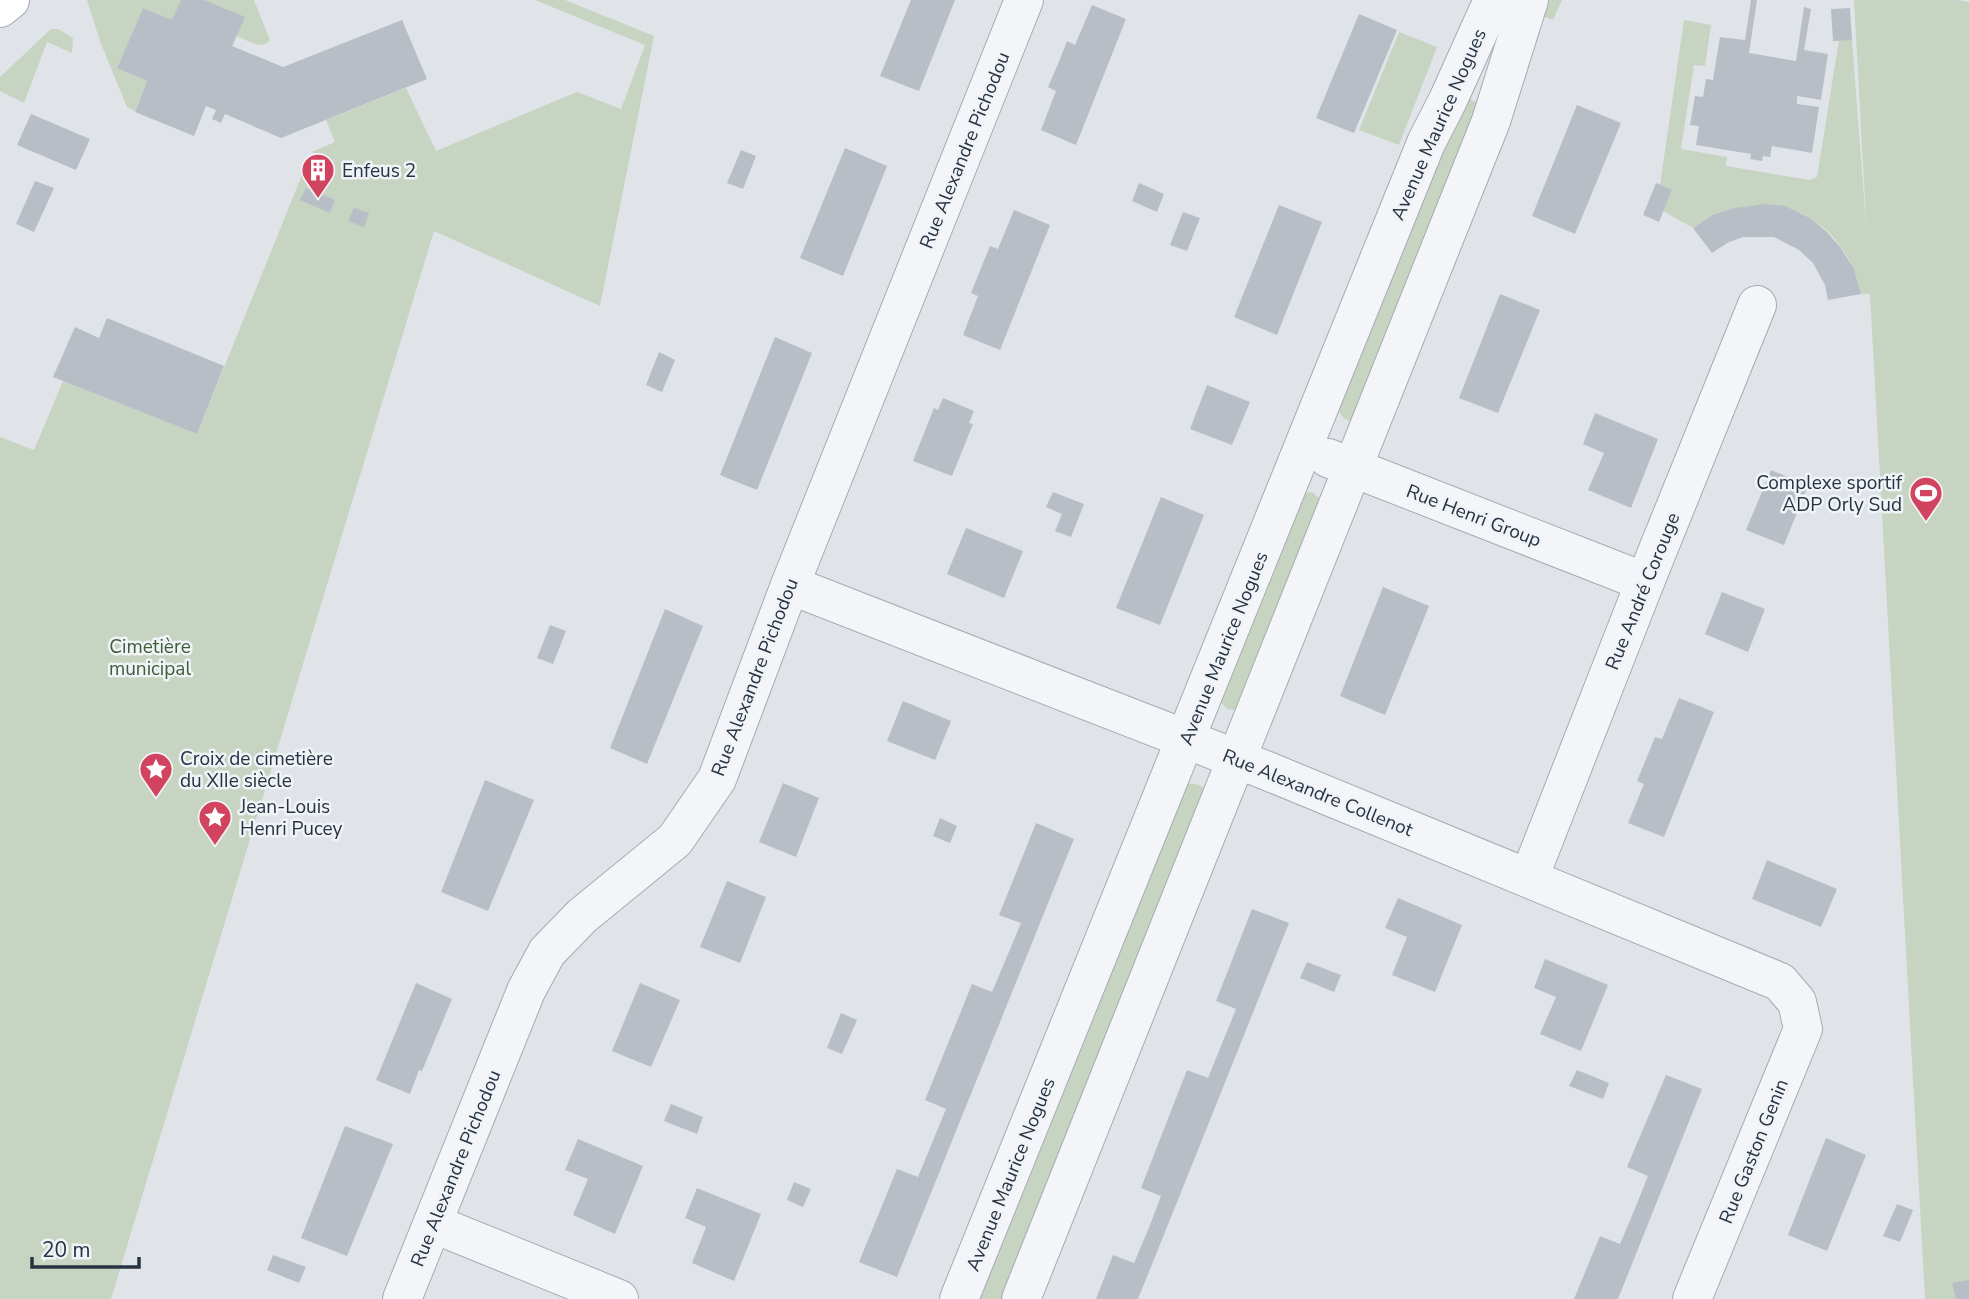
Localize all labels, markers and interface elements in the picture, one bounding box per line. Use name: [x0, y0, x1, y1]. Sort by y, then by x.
street label: Avenue Maurice Nogues: [1385, 25, 1493, 224]
street label: Rue Alexandre Pichodou: [914, 48, 1016, 253]
building icon: Enfeus 2: [299, 151, 337, 200]
place label: Enfeus 2: [342, 158, 416, 184]
place label: Complexe sportif ADP Orly Sud: [1756, 470, 1903, 518]
sports icon: Complexe sportif ADP Orly Sud: [1907, 474, 1945, 523]
street label: Rue Henri Group: [1402, 478, 1545, 554]
street label: Rue André Corouge: [1599, 509, 1686, 674]
street label: Avenue Maurice Nogues: [1173, 548, 1275, 749]
street label: Rue Alexandre Pichodou: [705, 575, 805, 780]
park label: Cimetière municipal: [109, 634, 191, 682]
street label: Rue Alexandre Collenot: [1219, 743, 1417, 843]
place label: Croix de cimetière du XIIe siècle: [180, 746, 333, 794]
place icon: Croix de cimetière du XIIe siècle: [137, 750, 175, 799]
place label: Jean-Louis Henri Pucey: [239, 794, 343, 842]
place icon: Jean-Louis Henri Pucey: [196, 798, 234, 847]
street label: Rue Alexandre Pichodou: [405, 1066, 507, 1271]
street label: Avenue Maurice Nogues: [960, 1074, 1062, 1275]
street label: Rue Gaston Genin: [1713, 1075, 1795, 1228]
scale bar: [32, 1226, 138, 1270]
text: 20 m: [42, 1236, 91, 1264]

